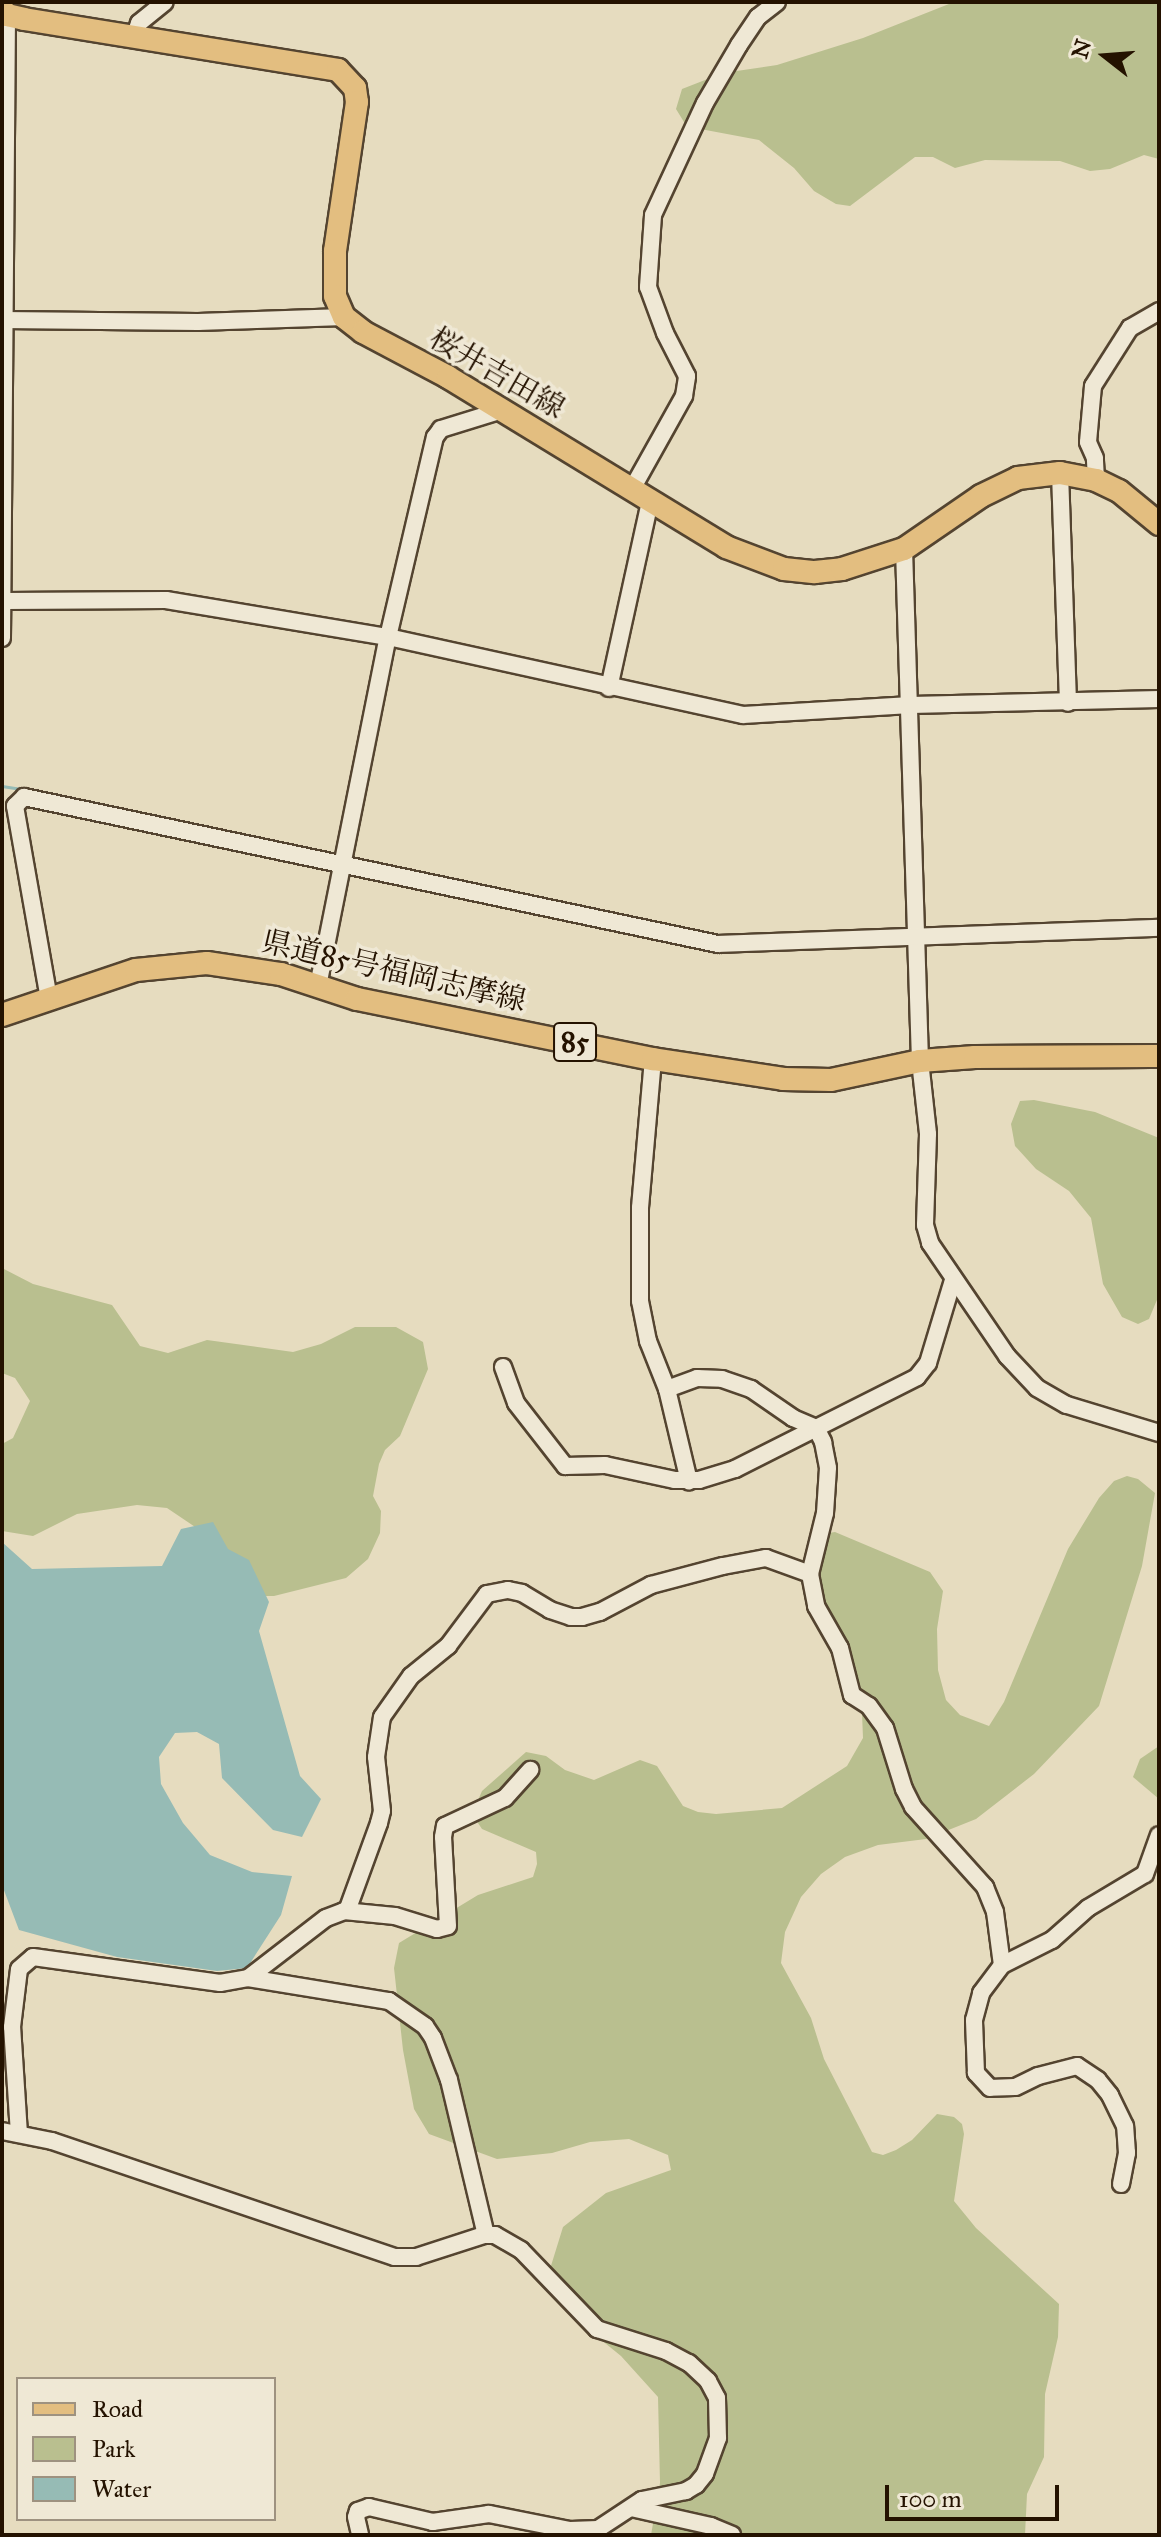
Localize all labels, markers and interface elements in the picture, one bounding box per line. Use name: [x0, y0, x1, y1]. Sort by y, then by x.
north arrow: [1065, 16, 1145, 96]
text: N: [1066, 36, 1097, 62]
street label: 桜井吉田線: [423, 320, 571, 426]
street label: 県道85号福岡志摩線: [258, 923, 530, 1019]
road number: 85: [553, 1018, 597, 1066]
legend: [16, 2377, 276, 2521]
text: Road: [92, 2394, 143, 2424]
text: Park: [92, 2434, 135, 2464]
scale bar: [889, 2469, 1063, 2519]
text: Water: [92, 2474, 151, 2504]
text: 100 m: [899, 2484, 962, 2514]

